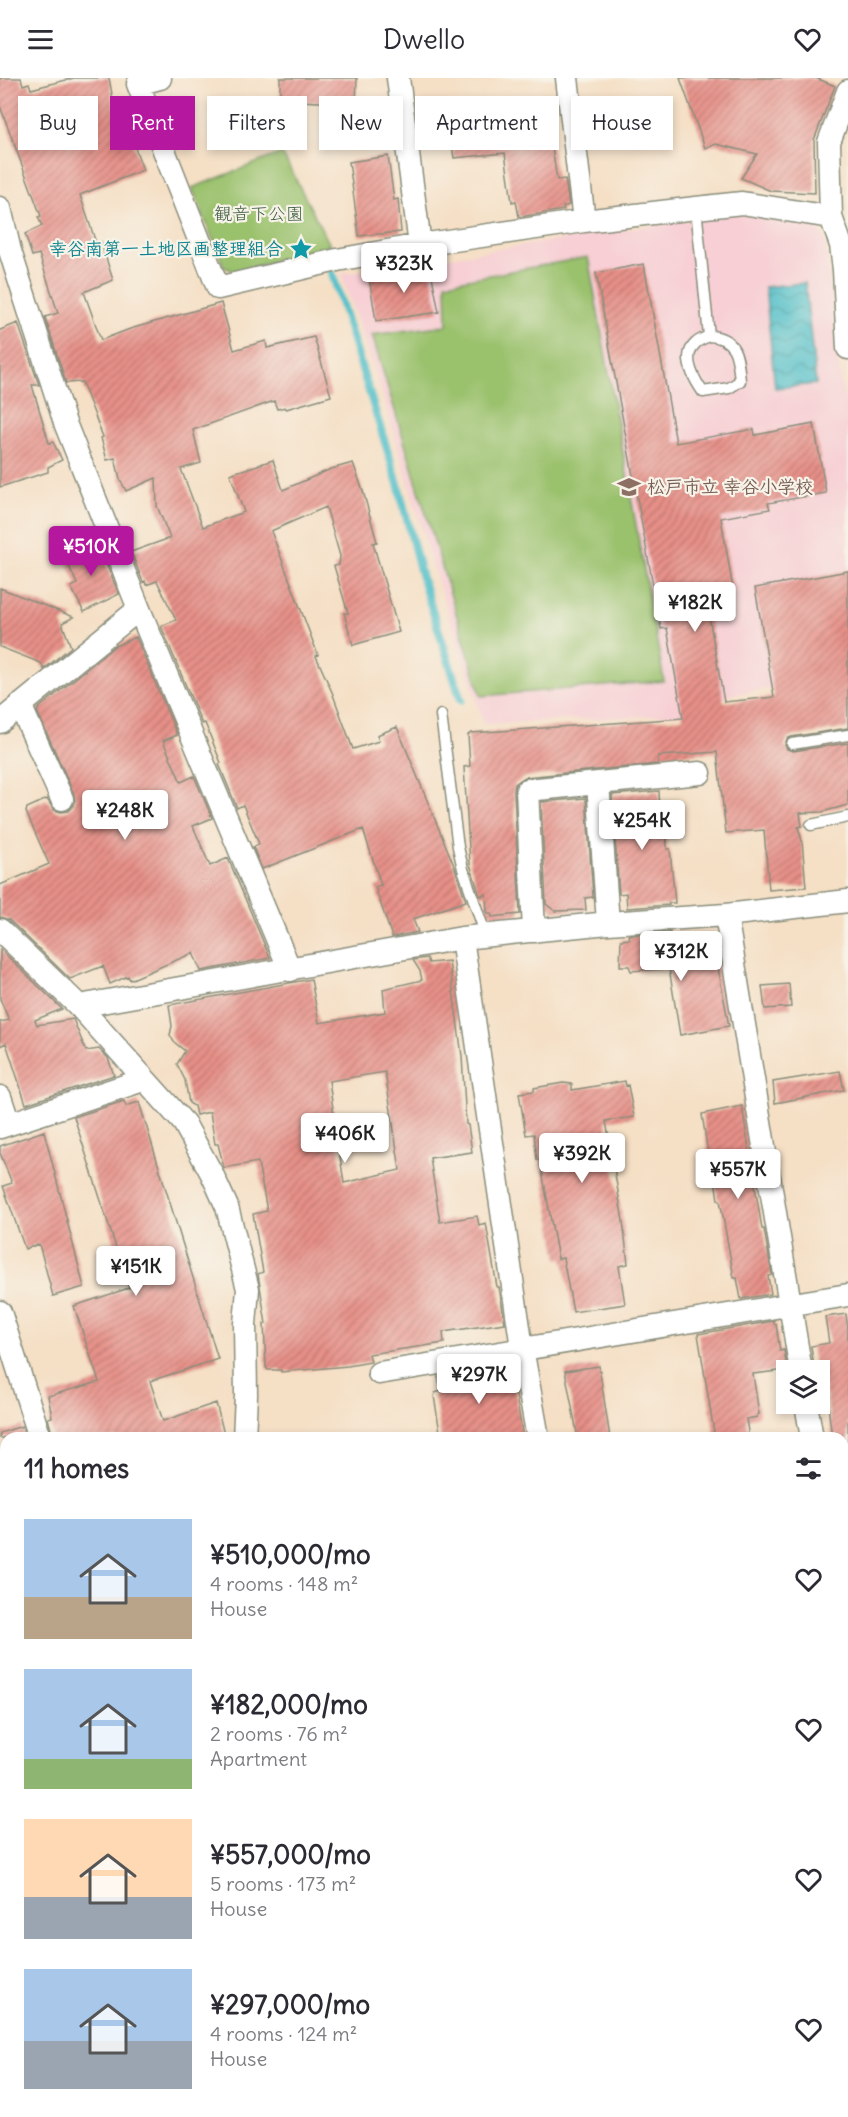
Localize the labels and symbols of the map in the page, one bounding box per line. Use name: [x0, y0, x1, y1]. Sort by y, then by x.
park label: 観音下公園: [214, 202, 304, 225]
place icon: 幸谷南第一土地区画整理組合: [288, 236, 314, 262]
place label: 幸谷南第一土地区画整理組合: [49, 237, 283, 260]
pin: ¥323K: [362, 243, 446, 294]
school or university icon: 松戸市立 幸谷小学校: [616, 474, 642, 500]
place label: 松戸市立 幸谷小学校: [647, 475, 813, 498]
pin: ¥510K: [49, 526, 133, 577]
pin: ¥182K: [653, 582, 737, 633]
pin: ¥248K: [83, 790, 167, 841]
pin: ¥254K: [600, 800, 684, 851]
pin: ¥312K: [639, 931, 723, 982]
pin: ¥406K: [303, 1113, 387, 1164]
pin: ¥392K: [540, 1133, 624, 1184]
pin: ¥557K: [696, 1149, 780, 1200]
pin: ¥151K: [94, 1246, 178, 1297]
pin: ¥297K: [437, 1354, 521, 1405]

